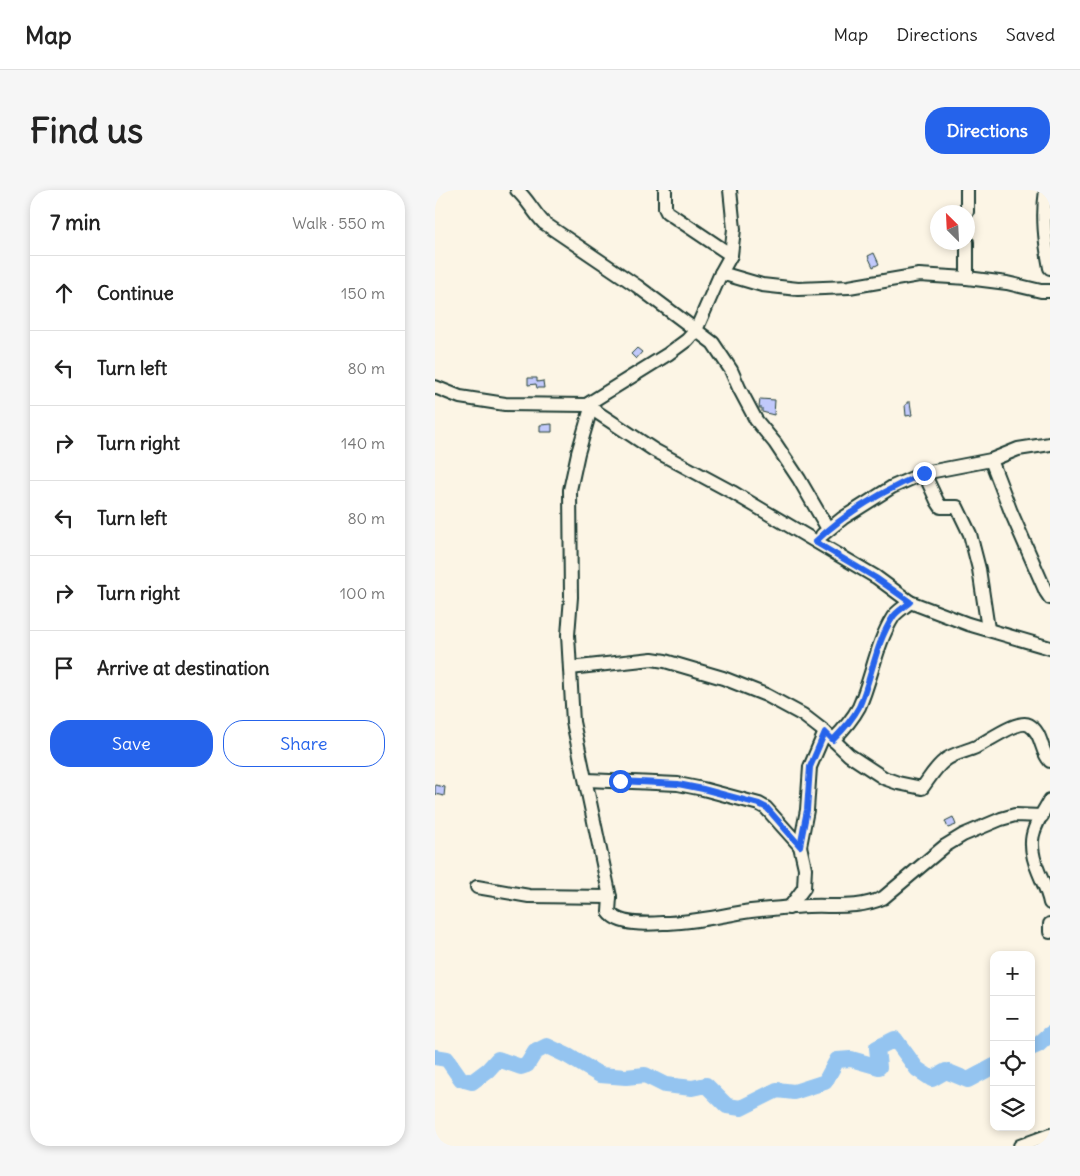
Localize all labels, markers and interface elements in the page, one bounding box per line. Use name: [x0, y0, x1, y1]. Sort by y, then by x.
text: Map: [25, 20, 72, 50]
text: Map: [833, 23, 868, 46]
text: Directions: [896, 23, 978, 46]
text: Saved: [1006, 23, 1055, 46]
button: Directions: [925, 107, 1050, 154]
text: Find us: [30, 108, 143, 152]
north arrow: [930, 205, 975, 250]
text: 7 min: [50, 209, 101, 236]
text: Walk · 550 m: [292, 213, 385, 233]
icon: ahead: [50, 279, 78, 307]
text: Continue: [97, 281, 174, 305]
text: 150 m: [341, 283, 385, 303]
icon: left: [50, 354, 78, 382]
text: Turn left: [97, 356, 167, 380]
text: 80 m: [347, 358, 385, 378]
icon: right: [50, 429, 78, 457]
text: Turn right: [97, 431, 180, 455]
text: 140 m: [341, 433, 385, 453]
route end: [913, 462, 936, 485]
icon: left: [50, 504, 78, 532]
text: Turn left: [97, 506, 167, 530]
text: 80 m: [347, 508, 385, 528]
icon: right: [50, 579, 78, 607]
text: Turn right: [97, 581, 180, 605]
text: 100 m: [340, 583, 385, 603]
icon: arrive: [50, 654, 78, 682]
text: Arrive at destination: [97, 656, 270, 680]
button: Save: [50, 720, 213, 767]
button: Share: [223, 720, 385, 767]
route start: [609, 770, 632, 793]
map controls: [990, 951, 1035, 1131]
button: +: [990, 951, 1035, 996]
button: −: [990, 996, 1035, 1041]
button: locate: [990, 1041, 1035, 1086]
button: layers: [990, 1086, 1035, 1131]

